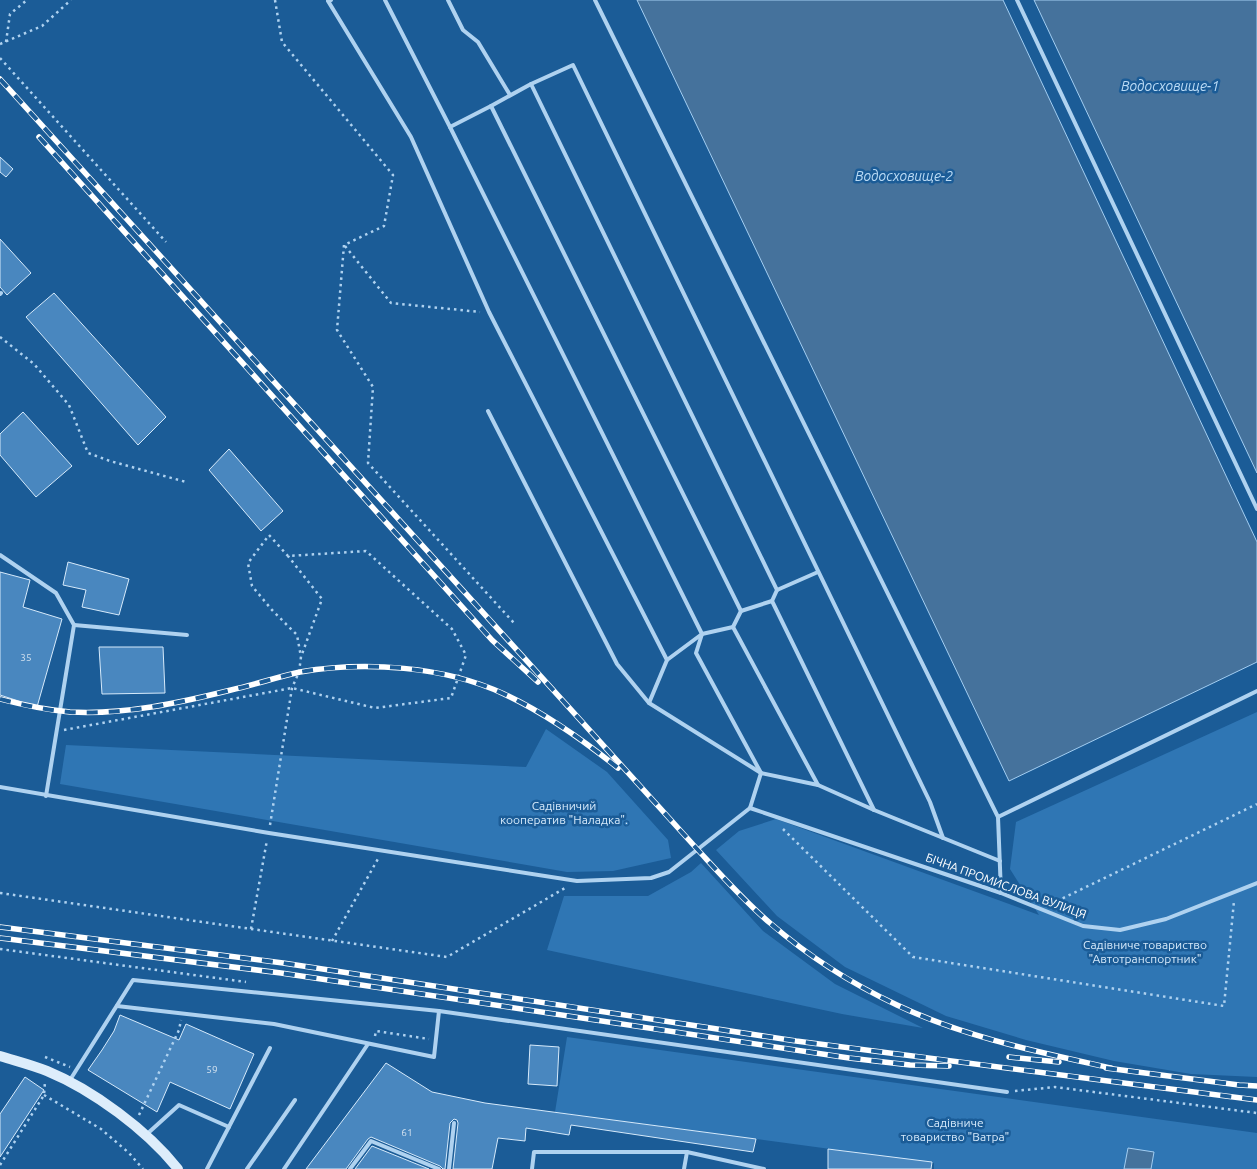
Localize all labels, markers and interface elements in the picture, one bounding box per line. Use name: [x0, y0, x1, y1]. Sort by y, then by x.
water label: Водосховище-1: [1121, 78, 1219, 94]
water label: Водосховище-2: [855, 168, 953, 184]
house number: 35: [20, 652, 32, 663]
park label: Садівничий кооператив "Наладка".: [500, 799, 628, 826]
street label: БІЧНА ПРОМИСЛОВА ВУЛИЦЯ: [924, 850, 1088, 921]
park label: Садівниче товариство "Автотранспортник": [1083, 938, 1207, 965]
house number: 59: [206, 1064, 218, 1075]
park label: Садівниче товариство "Ватра": [901, 1116, 1009, 1143]
house number: 61: [401, 1127, 413, 1138]

